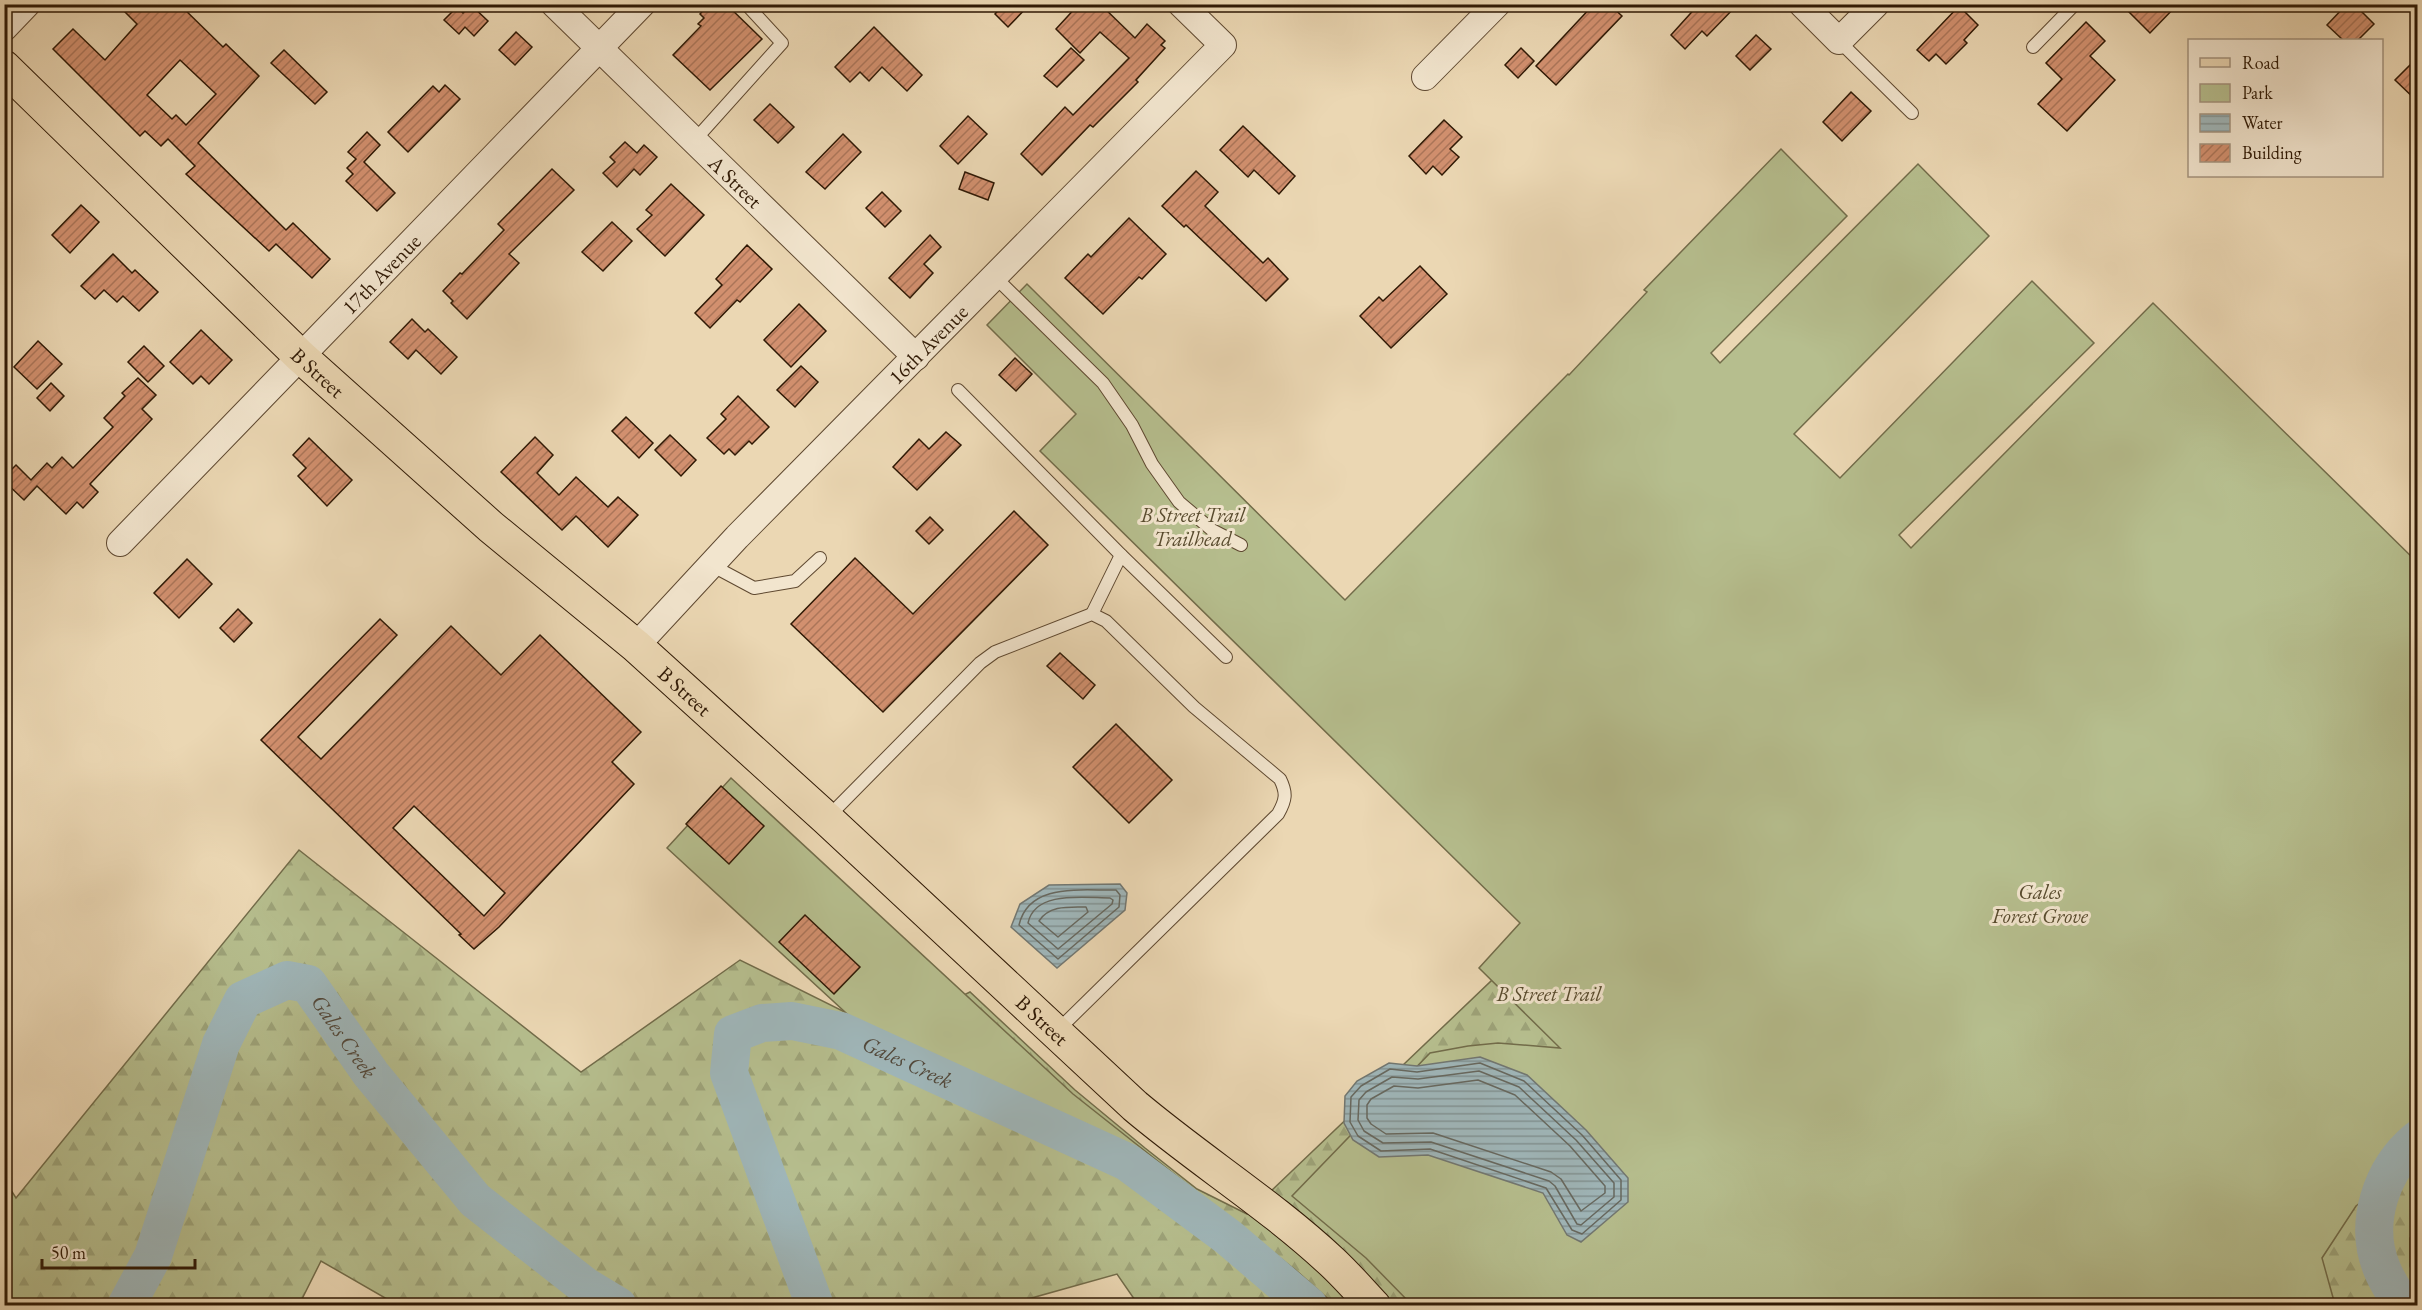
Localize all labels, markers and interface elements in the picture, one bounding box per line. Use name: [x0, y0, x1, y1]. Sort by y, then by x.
legend: [2188, 39, 2383, 177]
text: Road: [2242, 51, 2281, 74]
text: Park: [2242, 81, 2273, 104]
text: Water: [2242, 111, 2283, 134]
text: Building: [2242, 141, 2302, 164]
street label: A Street: [702, 148, 769, 214]
street label: 17th Avenue: [336, 228, 426, 320]
street label: 16th Avenue: [882, 298, 973, 390]
street label: B Street: [286, 341, 351, 403]
park label: B Street Trail Trailhead: [1140, 501, 1246, 552]
street label: B Street: [653, 659, 718, 722]
park label: Gales Forest Grove: [1991, 878, 2089, 929]
park label: B Street Trail: [1496, 980, 1602, 1007]
water label: Gales Creek: [305, 988, 384, 1084]
street label: B Street: [1010, 989, 1075, 1051]
water label: Gales Creek: [858, 1028, 958, 1095]
scale bar: [42, 1232, 195, 1270]
text: 50 m: [51, 1241, 86, 1264]

